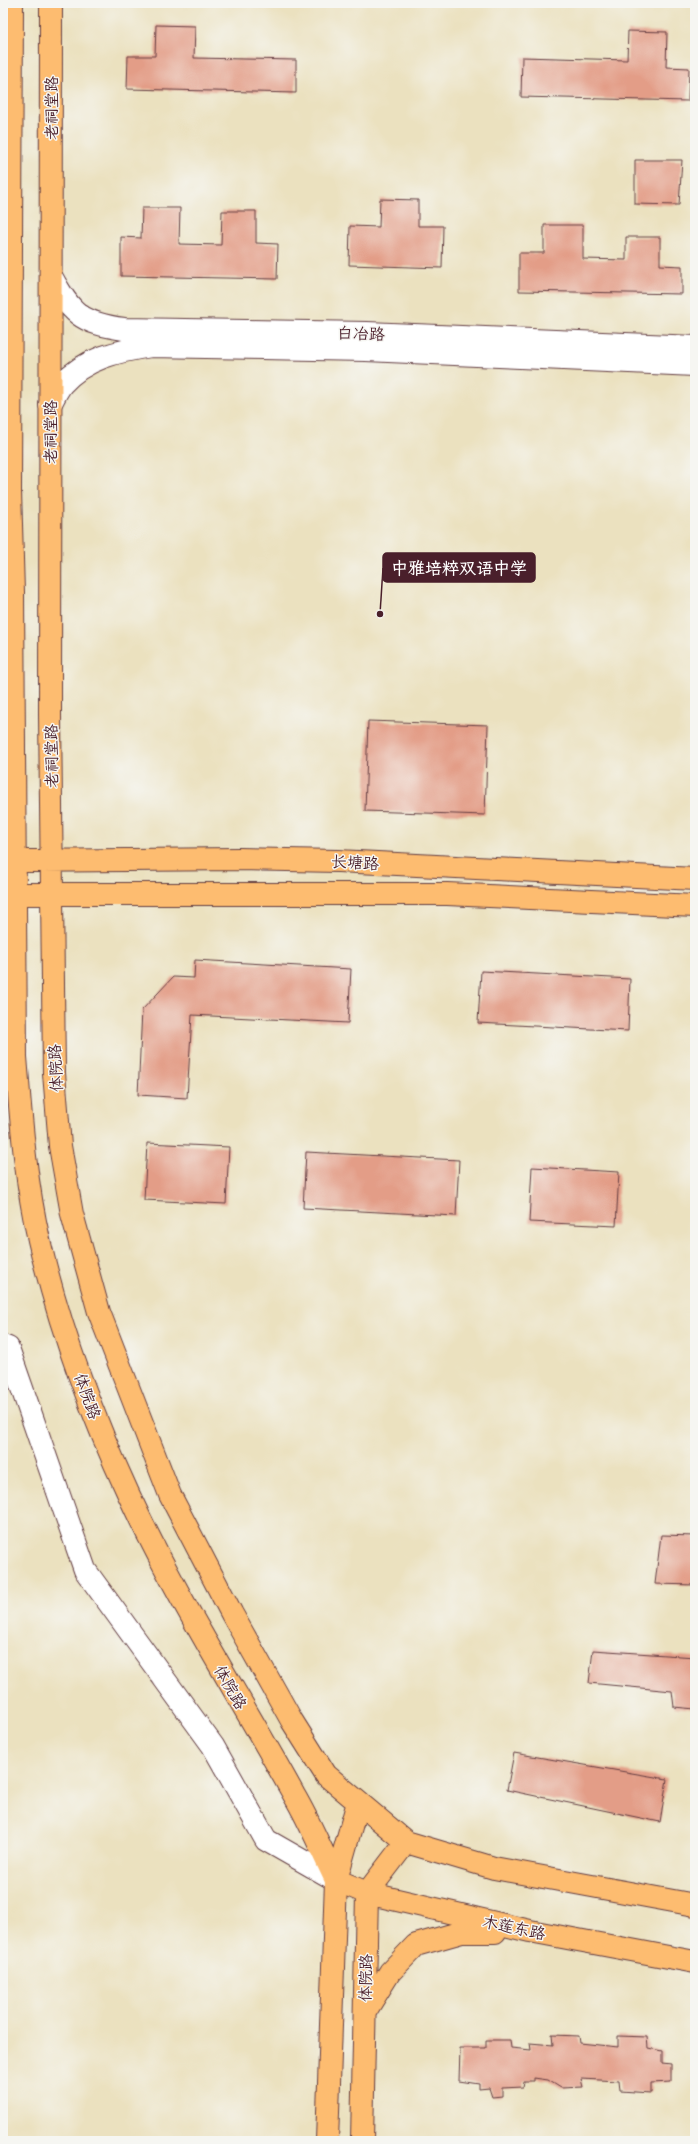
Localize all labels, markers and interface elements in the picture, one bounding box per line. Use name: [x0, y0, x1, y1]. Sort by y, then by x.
street label: 老祠堂路: [42, 76, 62, 140]
street label: 白冶路: [337, 323, 385, 345]
street label: 老祠堂路: [41, 400, 61, 464]
callout: 中雅培粹双语中学: [383, 553, 535, 582]
text: 中雅培粹双语中学: [391, 558, 527, 579]
street label: 老祠堂路: [41, 724, 63, 788]
street label: 长塘路: [330, 852, 379, 874]
street label: 体院路: [45, 1043, 67, 1092]
street label: 体院路: [69, 1370, 105, 1422]
street label: 体院路: [209, 1662, 251, 1713]
street label: 木莲东路: [480, 1912, 547, 1944]
street label: 体院路: [356, 1954, 376, 2002]

